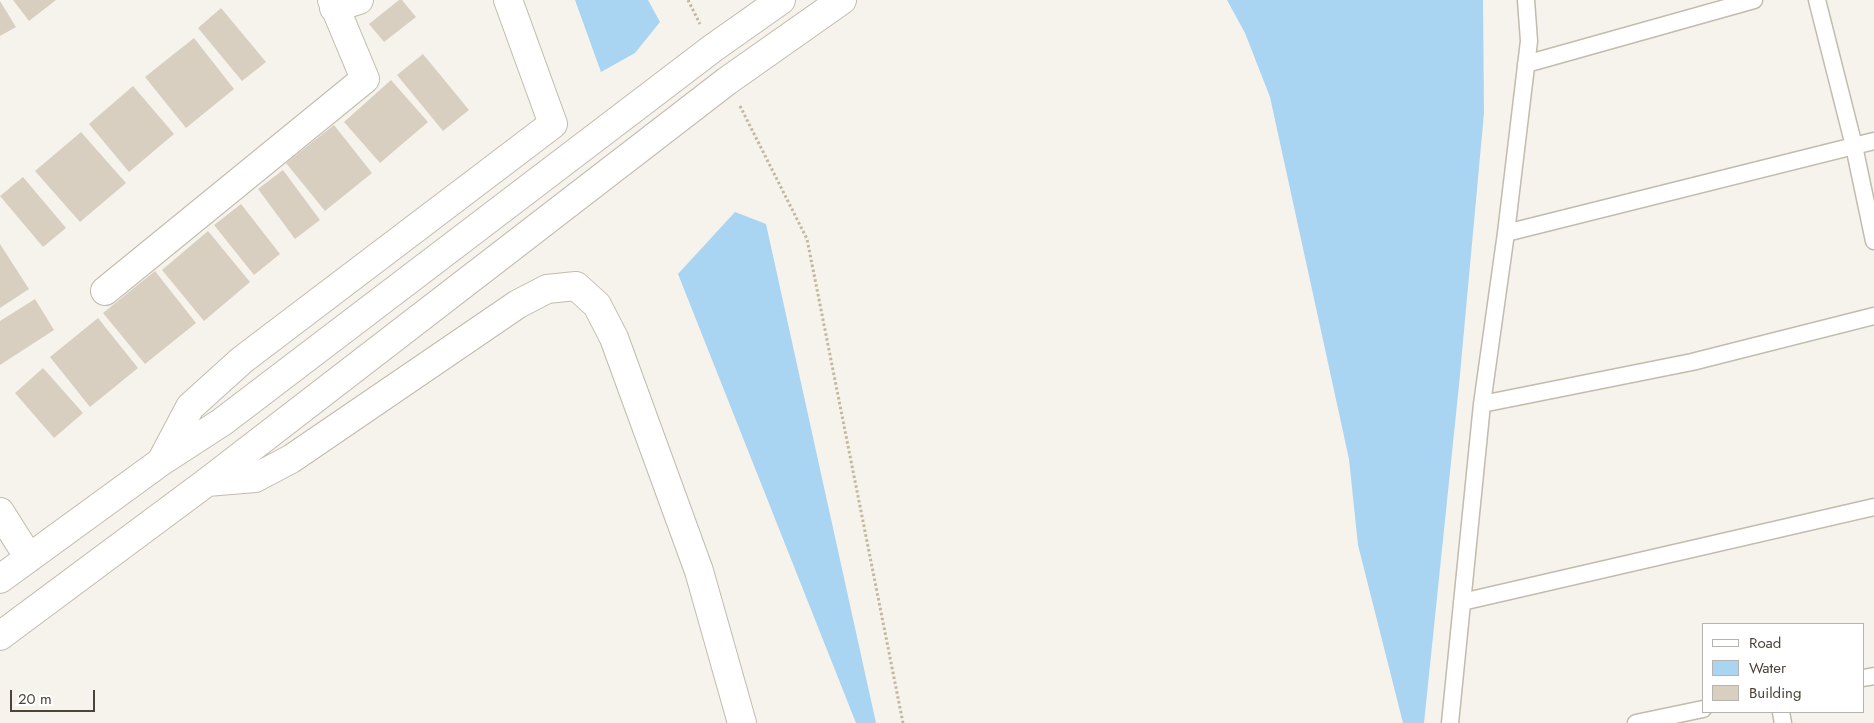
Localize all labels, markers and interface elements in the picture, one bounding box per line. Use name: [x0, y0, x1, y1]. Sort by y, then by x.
legend: [1702, 623, 1864, 713]
text: Road: [1749, 632, 1781, 654]
text: Water: [1749, 657, 1786, 679]
scale bar: [12, 680, 98, 712]
text: Building: [1749, 682, 1801, 704]
text: 20 m: [18, 688, 52, 710]

